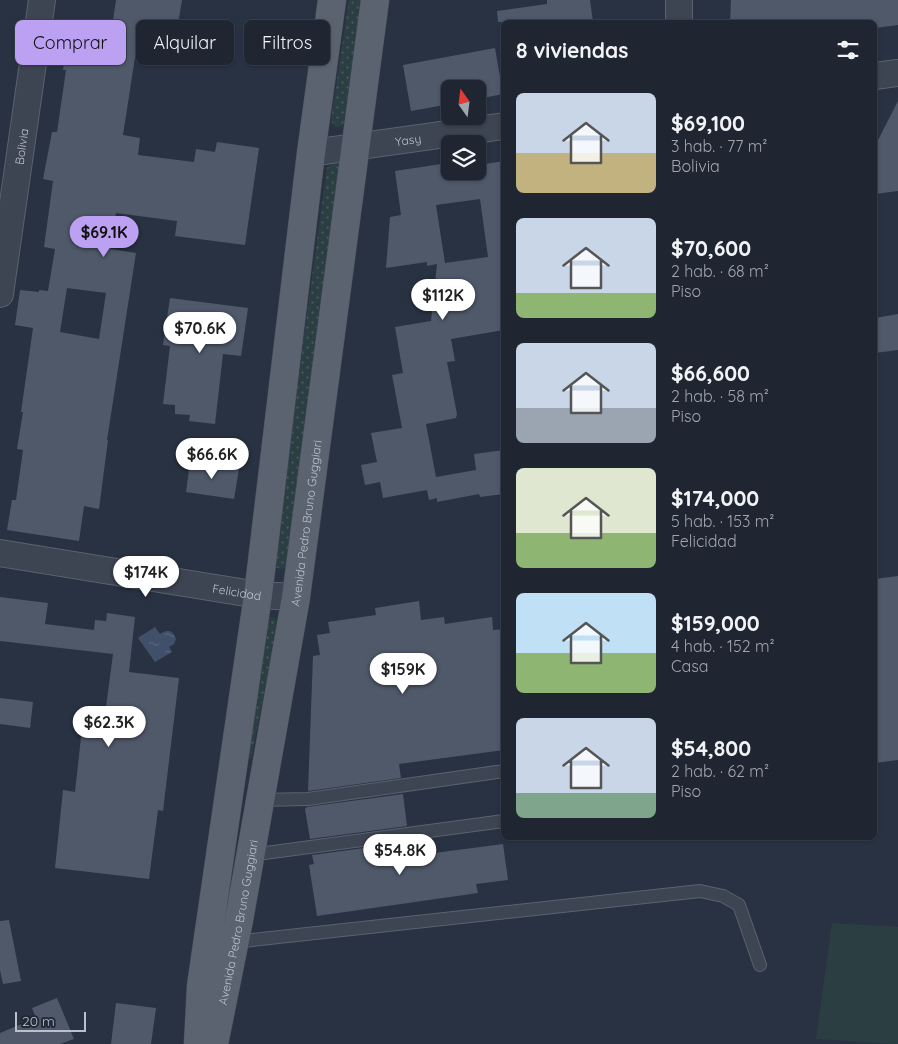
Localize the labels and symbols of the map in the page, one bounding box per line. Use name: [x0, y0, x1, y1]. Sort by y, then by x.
north arrow: [441, 80, 486, 125]
street label: Bolivia: [11, 127, 31, 166]
street label: Yasy: [394, 130, 422, 149]
pin: $69.1K: [63, 216, 145, 258]
pin: $112K: [408, 278, 478, 321]
pin: $70.6K: [159, 312, 241, 354]
pin: $66.6K: [171, 438, 253, 480]
street label: Avenida Pedro Bruno Guggiari: [287, 439, 324, 608]
pin: $174K: [111, 556, 181, 598]
street label: Felicidad: [211, 580, 262, 603]
pin: $159K: [368, 652, 438, 695]
pin: $62.3K: [68, 706, 150, 748]
pin: $54.8K: [359, 834, 441, 876]
street label: Avenida Pedro Bruno Guggiari: [215, 839, 261, 1006]
scale bar: [15, 1009, 86, 1032]

